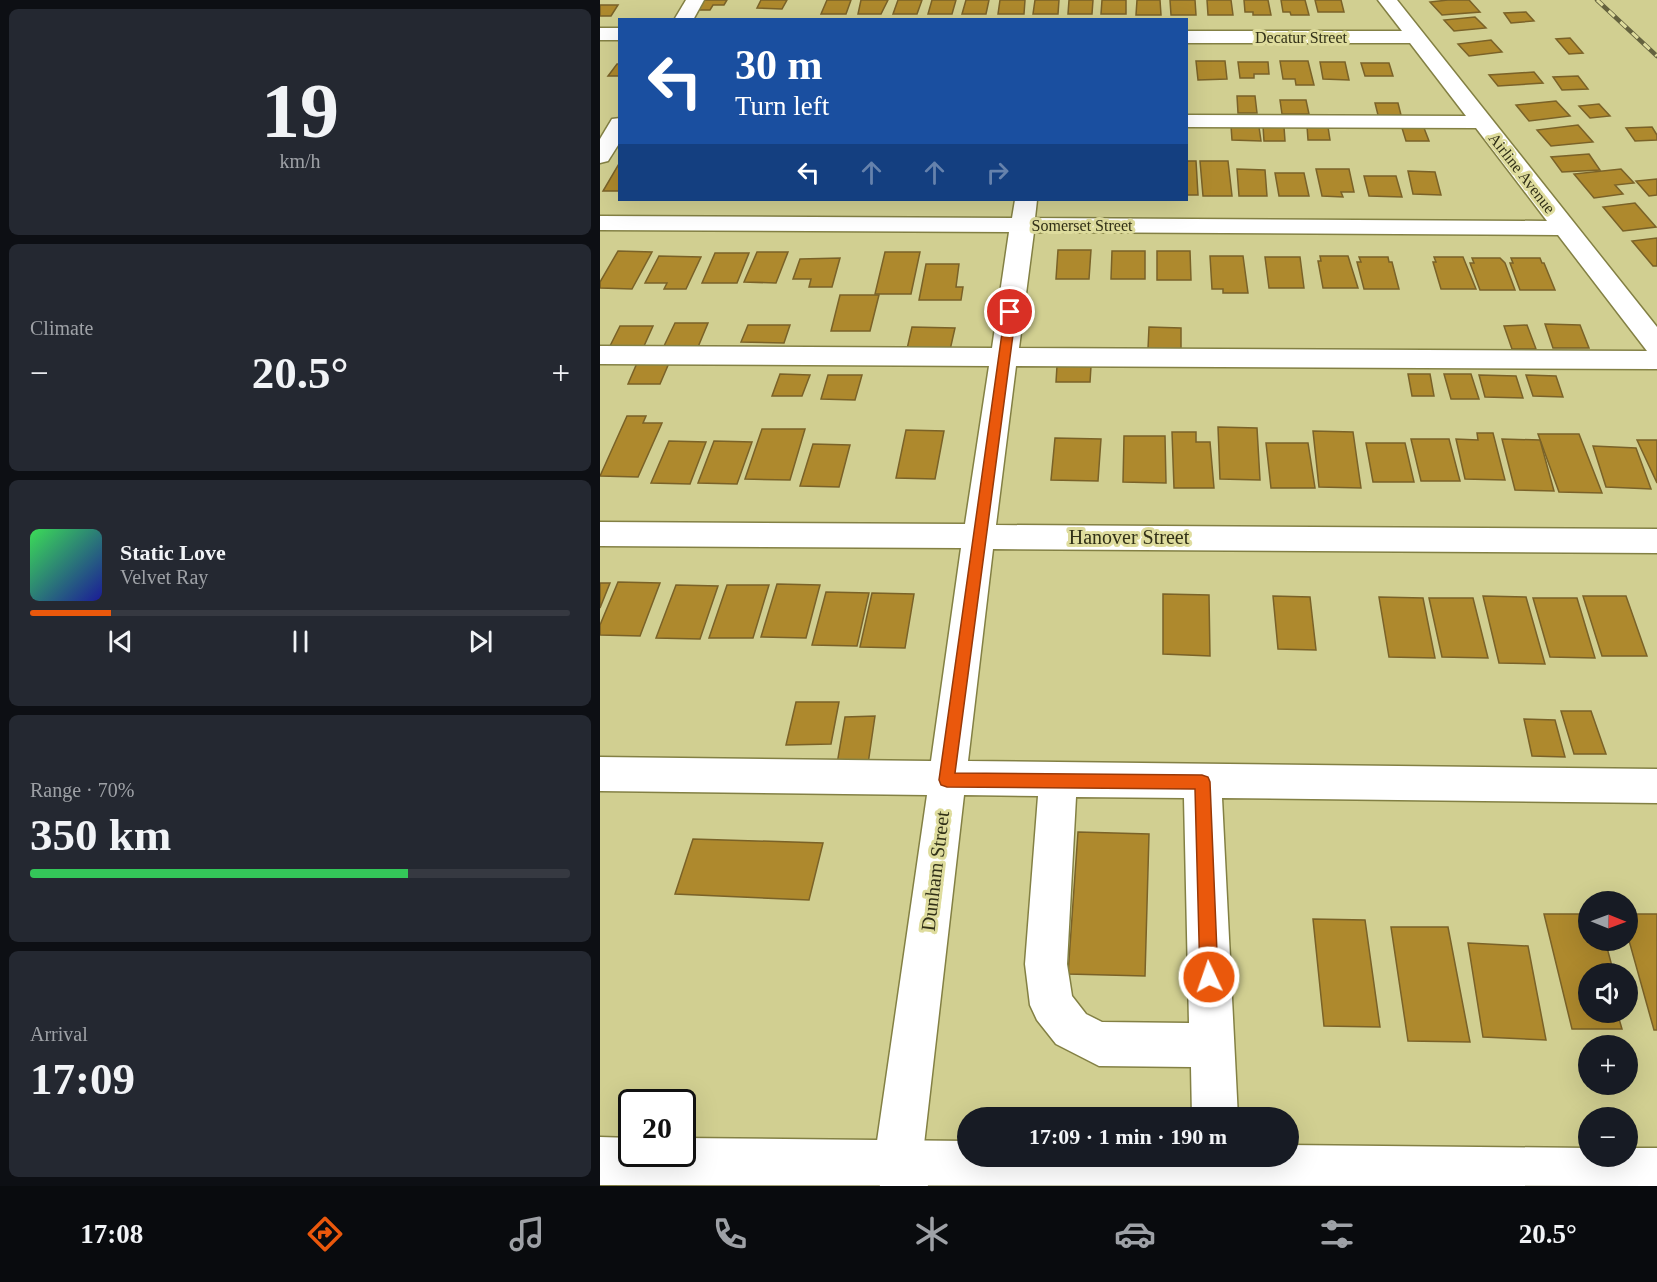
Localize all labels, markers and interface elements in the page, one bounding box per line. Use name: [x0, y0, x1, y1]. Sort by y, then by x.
street label: Decatur Street: [1255, 29, 1348, 46]
icon: left: [636, 42, 714, 120]
text: 30 m: [735, 42, 823, 88]
text: 19: [261, 67, 339, 154]
text: Turn left: [735, 91, 829, 121]
street label: Airline Avenue: [1485, 130, 1559, 216]
text: km/h: [279, 150, 321, 172]
icon: left: [792, 156, 825, 189]
icon: ahead: [855, 156, 888, 189]
icon: ahead: [918, 156, 951, 189]
icon: right: [981, 156, 1014, 189]
street label: Somerset Street: [1032, 217, 1133, 234]
pin: [984, 286, 1035, 337]
icon: arrive: [993, 295, 1026, 328]
text: Climate: [30, 317, 93, 339]
text: 20.5°: [252, 348, 348, 398]
text: −: [30, 355, 49, 391]
text: +: [551, 355, 570, 391]
street label: Hanover Street: [1069, 526, 1190, 548]
text: Static Love: [120, 540, 226, 565]
text: Velvet Ray: [120, 566, 208, 588]
icon: previous: [104, 625, 137, 658]
icon: pause: [284, 625, 317, 658]
icon: next: [464, 625, 497, 658]
text: Range · 70%: [30, 779, 134, 801]
street label: Dunham Street: [917, 809, 953, 932]
text: 350 km: [30, 810, 171, 860]
north arrow: [1578, 891, 1638, 951]
map controls: [1578, 891, 1638, 1167]
position arrow: [1177, 945, 1241, 1009]
button: sound: [1578, 963, 1638, 1023]
text: Arrival: [30, 1023, 88, 1045]
button: +: [1578, 1035, 1638, 1095]
text: 17:09: [30, 1054, 135, 1104]
speed limit sign: 20: [618, 1089, 696, 1167]
button: −: [1578, 1107, 1638, 1167]
text: 17:09 · 1 min · 190 m: [1029, 1124, 1227, 1149]
icon: directions: [304, 1213, 346, 1255]
icon: music: [506, 1213, 548, 1255]
icon: phone: [709, 1213, 751, 1255]
icon: climate: [911, 1213, 953, 1255]
icon: car: [1114, 1213, 1156, 1255]
icon: filters: [1316, 1213, 1358, 1255]
text: 17:08: [80, 1219, 143, 1249]
text: 20.5°: [1519, 1219, 1577, 1249]

